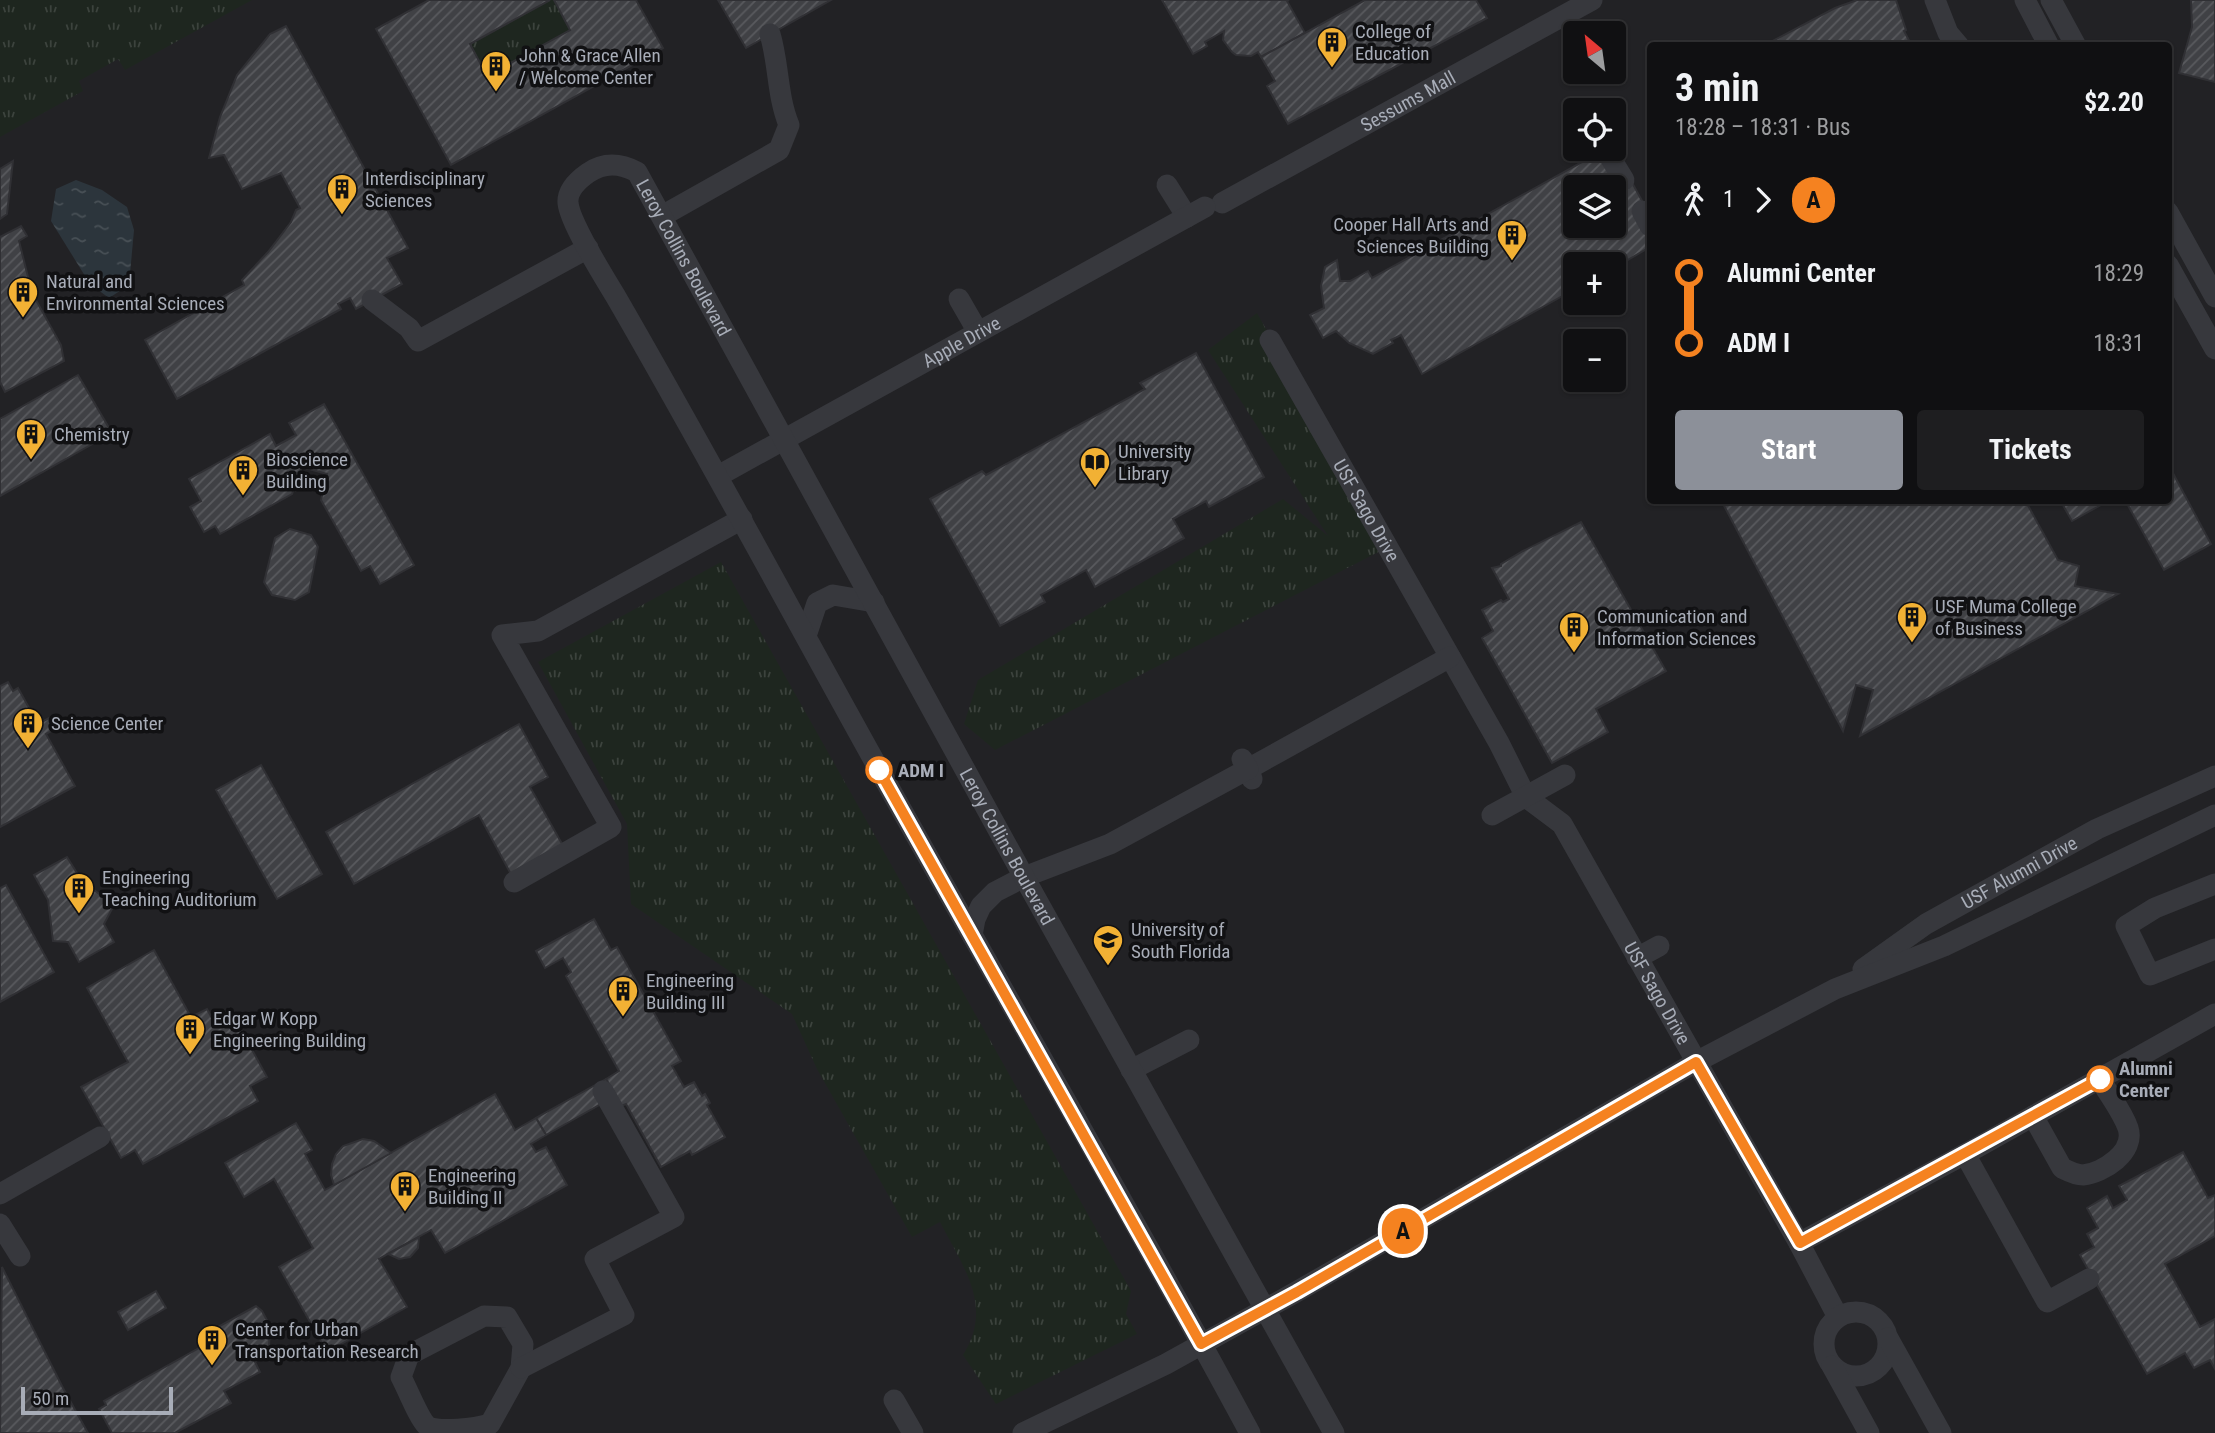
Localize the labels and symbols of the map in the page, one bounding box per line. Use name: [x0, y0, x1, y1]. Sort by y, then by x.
place label: College of Education: [1355, 20, 1431, 65]
north arrow: [1563, 21, 1626, 84]
building icon: College of Education: [1315, 25, 1349, 69]
place label: John & Grace Allen / Welcome Center: [519, 44, 661, 89]
building icon: John & Grace Allen / Welcome Center: [479, 49, 513, 93]
street label: Sessums Mall: [1356, 66, 1459, 136]
place label: Interdisciplinary Sciences: [365, 167, 485, 212]
building icon: Interdisciplinary Sciences: [325, 172, 359, 216]
street label: Leroy Collins Boulevard: [632, 175, 736, 340]
place label: Cooper Hall Arts and Sciences Building: [1333, 213, 1489, 258]
building icon: Cooper Hall Arts and Sciences Building: [1495, 218, 1529, 262]
place label: Natural and Environmental Sciences: [46, 270, 225, 315]
building icon: Natural and Environmental Sciences: [6, 275, 40, 319]
street label: Apple Drive: [918, 311, 1004, 372]
building icon: Chemistry: [14, 417, 48, 461]
place label: Chemistry: [54, 423, 130, 446]
place label: University Library: [1118, 440, 1192, 485]
library icon: University Library: [1078, 445, 1112, 489]
place label: Bioscience Building: [266, 448, 348, 493]
building icon: Bioscience Building: [226, 453, 260, 497]
street label: USF Sago Drive: [1329, 455, 1405, 566]
place label: USF Muma College of Business: [1935, 595, 2077, 640]
building icon: USF Muma College of Business: [1895, 600, 1929, 644]
place label: Communication and Information Sciences: [1597, 605, 1756, 650]
building icon: Communication and Information Sciences: [1557, 610, 1591, 654]
building icon: Science Center: [11, 706, 45, 750]
place label: Science Center: [51, 712, 164, 735]
marker: ADM I: [866, 757, 892, 783]
place label: ADM I: [898, 759, 944, 782]
street label: Leroy Collins Boulevard: [955, 764, 1060, 929]
street label: USF Alumni Drive: [1957, 831, 2081, 914]
place label: Engineering Teaching Auditorium: [102, 866, 257, 911]
building icon: Engineering Teaching Auditorium: [62, 871, 96, 915]
place label: University of South Florida: [1131, 918, 1230, 963]
school or university icon: University of South Florida: [1091, 923, 1125, 967]
street label: USF Sago Drive: [1619, 938, 1696, 1048]
place label: Engineering Building III: [646, 969, 734, 1014]
building icon: Engineering Building III: [606, 974, 640, 1018]
place label: Edgar W Kopp Engineering Building: [213, 1007, 366, 1052]
building icon: Edgar W Kopp Engineering Building: [173, 1012, 207, 1056]
place label: Alumni Center: [2119, 1057, 2173, 1102]
marker: Alumni Center: [2087, 1066, 2113, 1092]
place label: Engineering Building II: [428, 1164, 516, 1209]
building icon: Engineering Building II: [388, 1169, 422, 1213]
line badge: A: [1380, 1208, 1426, 1254]
place label: Center for Urban Transportation Research: [235, 1318, 419, 1363]
building icon: Center for Urban Transportation Research: [195, 1323, 229, 1367]
scale bar: [21, 1384, 173, 1416]

